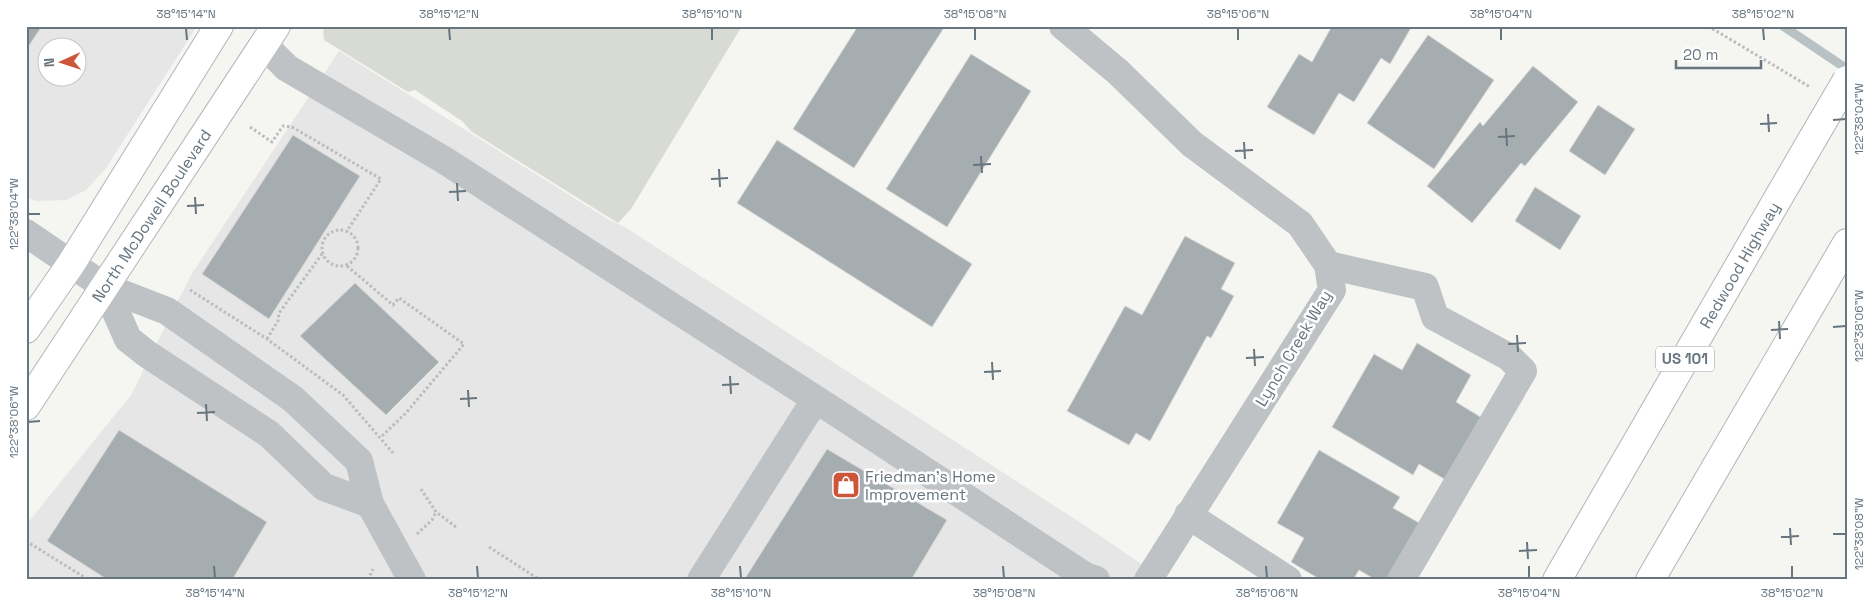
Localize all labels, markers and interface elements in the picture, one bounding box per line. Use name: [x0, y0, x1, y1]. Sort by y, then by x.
text: 38°15'14"N: [156, 6, 216, 22]
text: 38°15'12"N: [419, 6, 479, 22]
text: 38°15'10"N: [682, 6, 742, 22]
text: 38°15'08"N: [944, 6, 1006, 22]
text: 38°15'06"N: [1207, 6, 1269, 22]
text: 38°15'04"N: [1470, 6, 1532, 22]
text: 38°15'02"N: [1732, 6, 1794, 22]
north arrow: [38, 38, 88, 88]
scale bar: [1676, 38, 1760, 70]
text: 20 m: [1683, 45, 1718, 64]
text: N: [40, 58, 58, 68]
text: 122°38'04"W: [1851, 82, 1867, 155]
street label: North McDowell Boulevard: [87, 125, 216, 306]
text: 122°38'04"W: [6, 177, 22, 250]
street label: Redwood Highway: [1695, 198, 1785, 332]
street label: Lynch Creek Way: [1250, 286, 1336, 410]
text: 122°38'06"W: [1851, 289, 1867, 362]
road number: US 101: [1656, 346, 1714, 372]
text: 122°38'06"W: [6, 385, 22, 458]
place label: Friedman's Home Improvement: [865, 466, 996, 505]
shop icon: Friedman's Home Improvement: [831, 470, 861, 500]
text: 122°38'08"W: [1851, 497, 1867, 570]
text: 38°15'14"N: [185, 585, 245, 601]
text: 38°15'12"N: [448, 585, 508, 601]
text: 38°15'10"N: [711, 585, 771, 601]
text: 38°15'08"N: [973, 585, 1035, 601]
text: 38°15'06"N: [1236, 585, 1298, 601]
text: 38°15'04"N: [1498, 585, 1560, 601]
text: 38°15'02"N: [1761, 585, 1823, 601]

